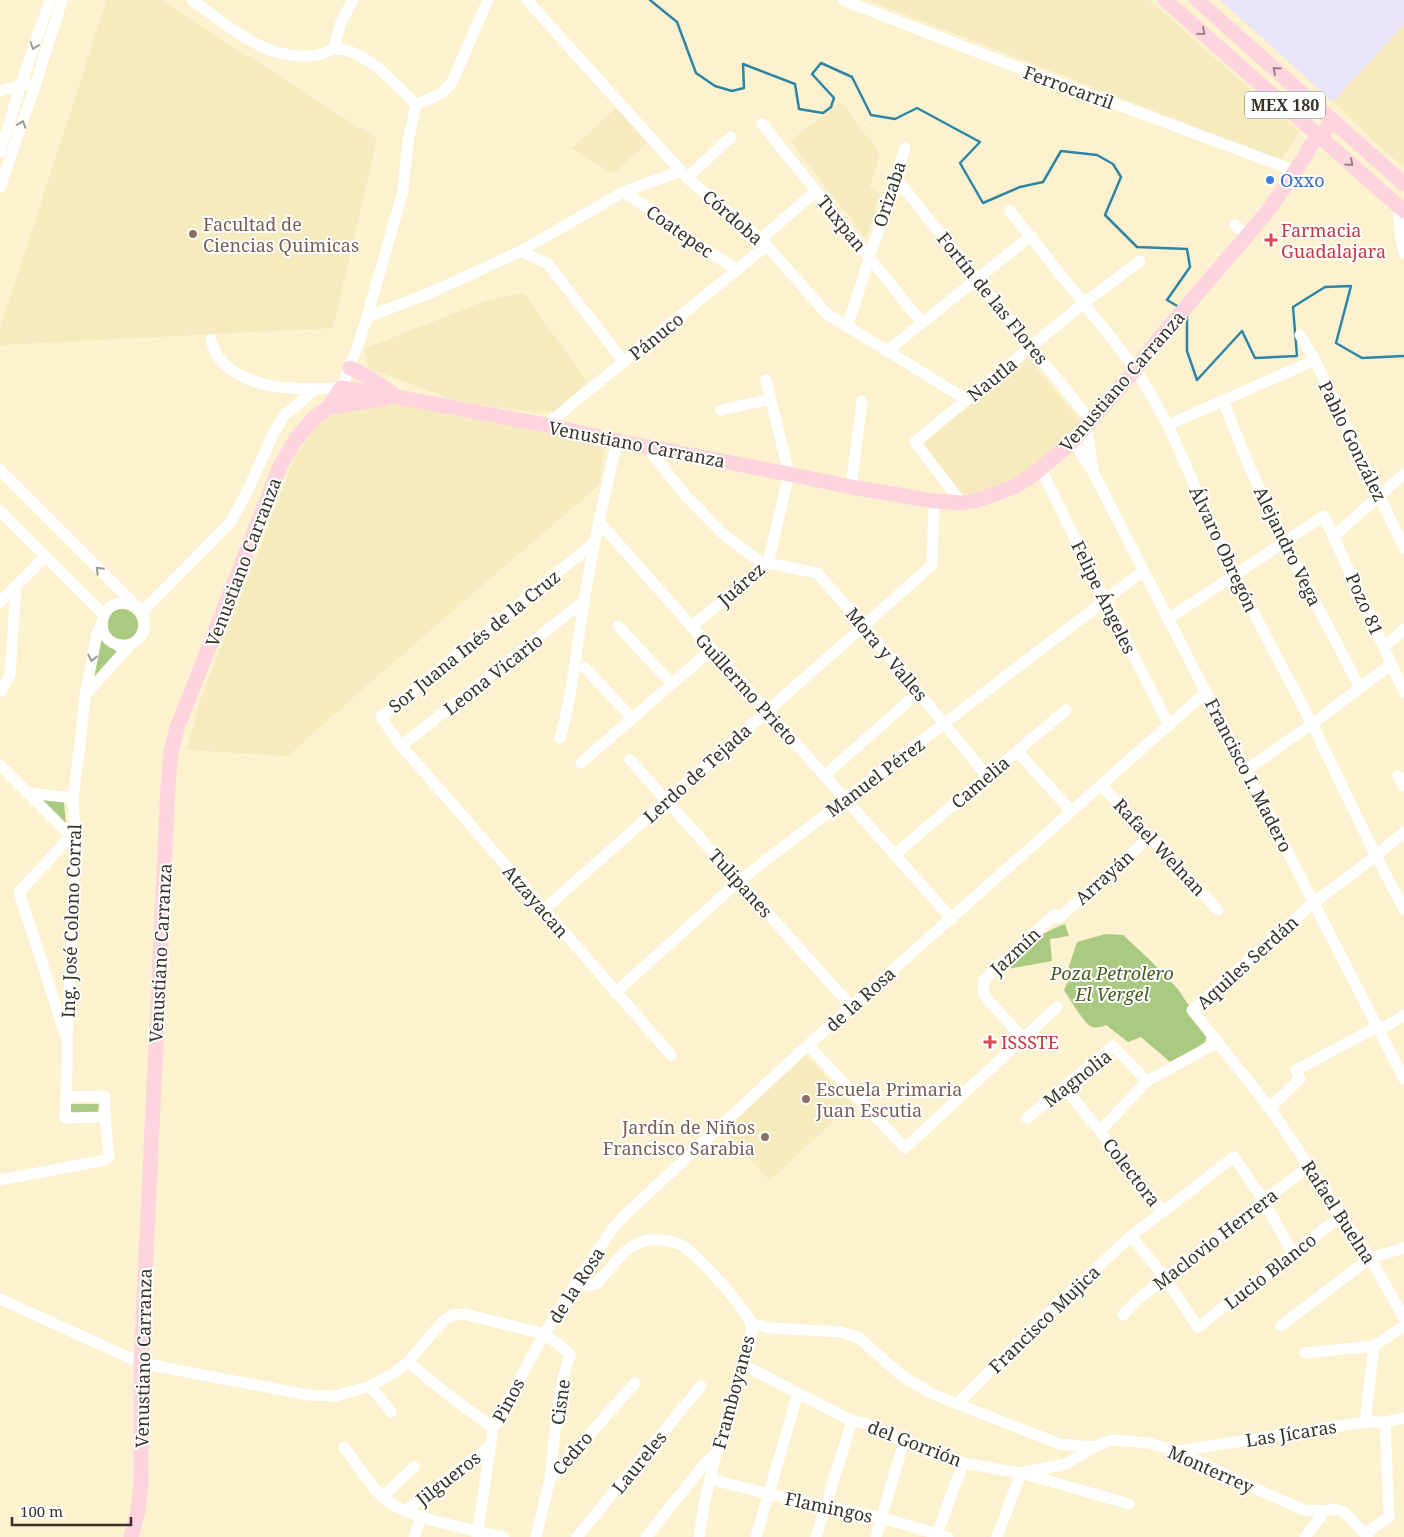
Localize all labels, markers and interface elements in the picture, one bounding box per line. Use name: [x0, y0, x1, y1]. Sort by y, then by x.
one-way arrow: [1196, 26, 1205, 35]
one-way arrow: [30, 41, 40, 50]
street label: Ferrocarril: [1021, 60, 1118, 115]
one-way arrow: [1273, 67, 1282, 76]
road number: MEX 180: [1245, 92, 1325, 118]
one-way arrow: [16, 120, 26, 129]
one-way arrow: [1344, 157, 1353, 166]
street label: Orizaba: [867, 158, 911, 230]
place label: Oxxo: [1280, 168, 1325, 192]
marker: Oxxo: [1264, 174, 1276, 186]
street label: Córdoba: [698, 184, 768, 250]
street label: Tuxpan: [812, 190, 872, 256]
street label: Coatepec: [642, 199, 719, 263]
place label: Facultad de Ciencias Quimicas: [203, 212, 359, 257]
place label: Farmacia Guadalajara: [1281, 218, 1386, 263]
street label: Fortín de las Flores: [932, 227, 1054, 369]
marker: Facultad de Ciencias Quimicas: [187, 228, 199, 240]
marker: Farmacia Guadalajara: [1265, 234, 1277, 246]
street label: Venustiano Carranza: [1054, 305, 1190, 457]
street label: Pánuco: [624, 307, 688, 365]
street label: Nautla: [962, 352, 1022, 406]
street label: Pablo González: [1313, 377, 1393, 505]
street label: Venustiano Carranza: [547, 415, 727, 473]
street label: Venustiano Carranza: [200, 474, 286, 650]
street label: Álvaro Obregón: [1184, 482, 1264, 616]
street label: Alejandro Vega: [1249, 482, 1327, 610]
street label: Felipe Ángeles: [1066, 536, 1142, 658]
street label: Juárez: [712, 557, 770, 612]
street label: Sor Juana Inés de la Cruz: [383, 564, 565, 718]
one-way arrow: [96, 567, 105, 576]
street label: Pozo 81: [1341, 569, 1389, 639]
street label: Mora y Valles: [841, 602, 933, 706]
street label: Leona Vicario: [439, 628, 547, 720]
street label: Guillermo Prieto: [690, 628, 804, 750]
one-way arrow: [87, 654, 98, 663]
street label: Francisco I. Madero: [1200, 694, 1298, 856]
street label: Lerdo de Tejada: [638, 718, 756, 828]
street label: Manuel Pérez: [821, 732, 929, 822]
street label: Camelia: [946, 751, 1014, 813]
street label: Rafael Welnan: [1109, 793, 1212, 901]
street label: Ing. José Colono Corral: [56, 823, 86, 1018]
street label: Tulipanes: [704, 844, 778, 922]
street label: Arrayán: [1070, 844, 1139, 910]
street label: Atzayacan: [498, 860, 574, 943]
street label: Venustiano Carranza: [143, 863, 177, 1043]
street label: Aquiles Serdán: [1191, 910, 1303, 1014]
street label: Jazmín: [984, 921, 1045, 981]
street label: de la Rosa: [820, 961, 900, 1037]
park label: Poza Petrolero El Vergel: [1049, 961, 1174, 1006]
place label: ISSSTE: [1001, 1030, 1059, 1054]
marker: ISSSTE: [983, 1035, 997, 1049]
street label: Magnolia: [1038, 1044, 1116, 1112]
place label: Escuela Primaria Juan Escutia: [815, 1077, 962, 1122]
marker: Escuela Primaria Juan Escutia: [800, 1093, 812, 1105]
place label: Jardín de Niños Francisco Sarabia: [603, 1115, 755, 1160]
marker: Jardín de Niños Francisco Sarabia: [759, 1131, 771, 1143]
street label: Colectora: [1098, 1133, 1166, 1211]
street label: Rafael Buelna: [1297, 1156, 1381, 1268]
street label: Maclovio Herrera: [1148, 1183, 1282, 1295]
street label: Lucio Blanco: [1219, 1227, 1321, 1315]
street label: de la Rosa: [542, 1242, 610, 1328]
street label: Francisco Mujica: [983, 1260, 1105, 1378]
street label: Venustiano Carranza: [129, 1268, 157, 1448]
street label: Framboyanes: [706, 1333, 760, 1451]
street label: Pinos: [486, 1374, 530, 1426]
street label: Cisne: [545, 1377, 575, 1427]
street label: del Gorrión: [865, 1414, 966, 1472]
street label: Las Jícaras: [1244, 1414, 1338, 1452]
street label: Cedro: [546, 1426, 598, 1480]
street label: Laureles: [606, 1426, 672, 1498]
street label: Monterrey: [1164, 1439, 1258, 1499]
street label: Jilgueros: [410, 1445, 485, 1511]
street label: Flamingos: [783, 1486, 875, 1528]
scale bar: [12, 1494, 131, 1526]
text: 100 m: [20, 1501, 63, 1521]

